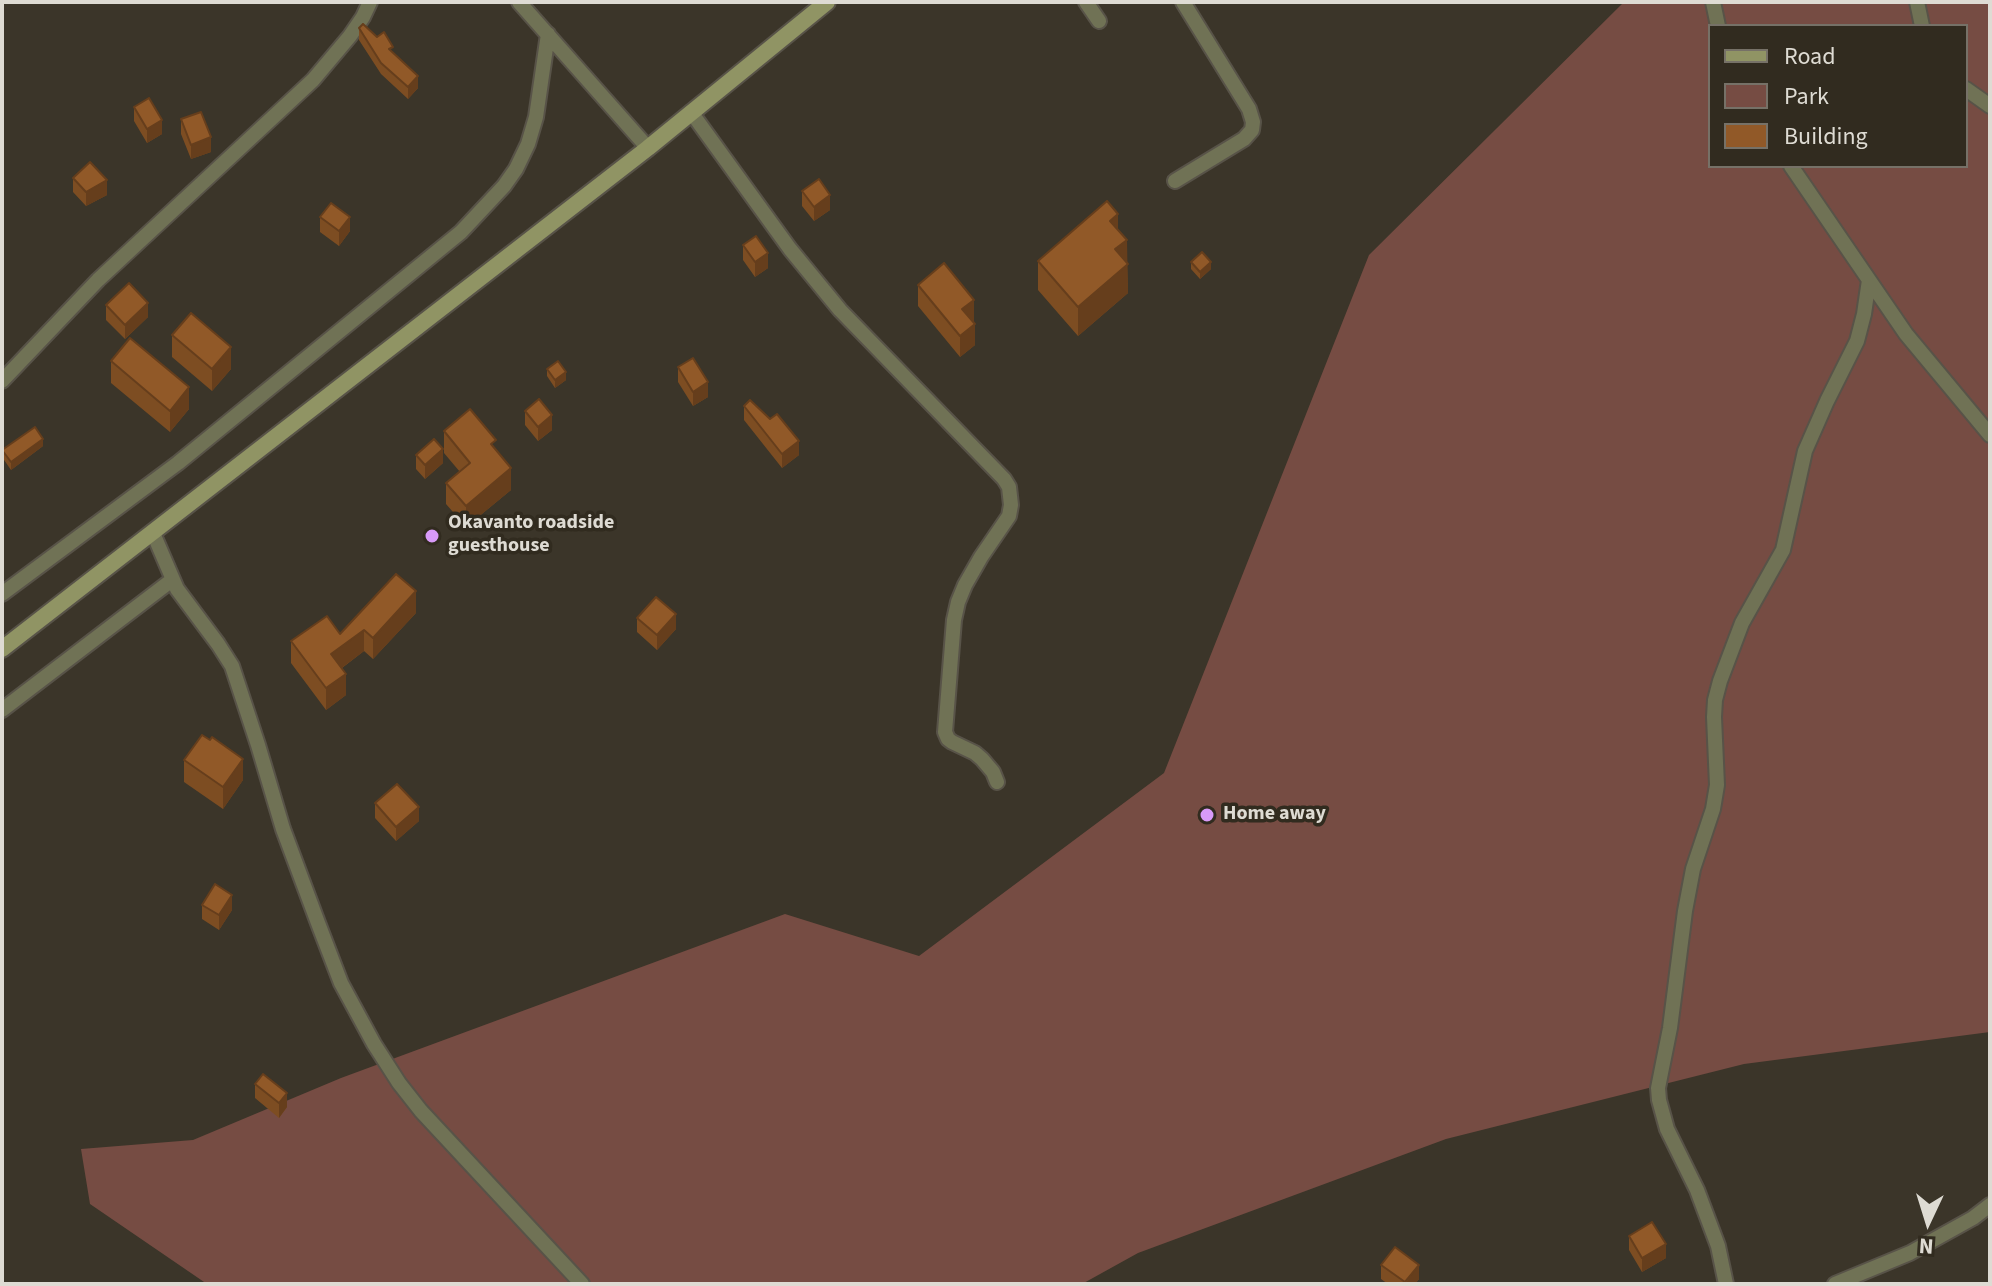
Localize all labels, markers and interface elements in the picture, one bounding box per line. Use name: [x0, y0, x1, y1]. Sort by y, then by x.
legend: [1708, 24, 1968, 168]
text: Road: [1784, 39, 1836, 74]
text: Park: [1784, 79, 1829, 114]
text: Building: [1784, 119, 1868, 154]
place label: Okavanto roadside guesthouse: [448, 512, 614, 559]
marker: Okavanto roadside guesthouse: [423, 527, 441, 545]
place label: Home away: [1223, 803, 1326, 827]
marker: Home away: [1198, 806, 1216, 824]
north arrow: [1888, 1182, 1968, 1262]
text: N: [1918, 1229, 1935, 1262]

